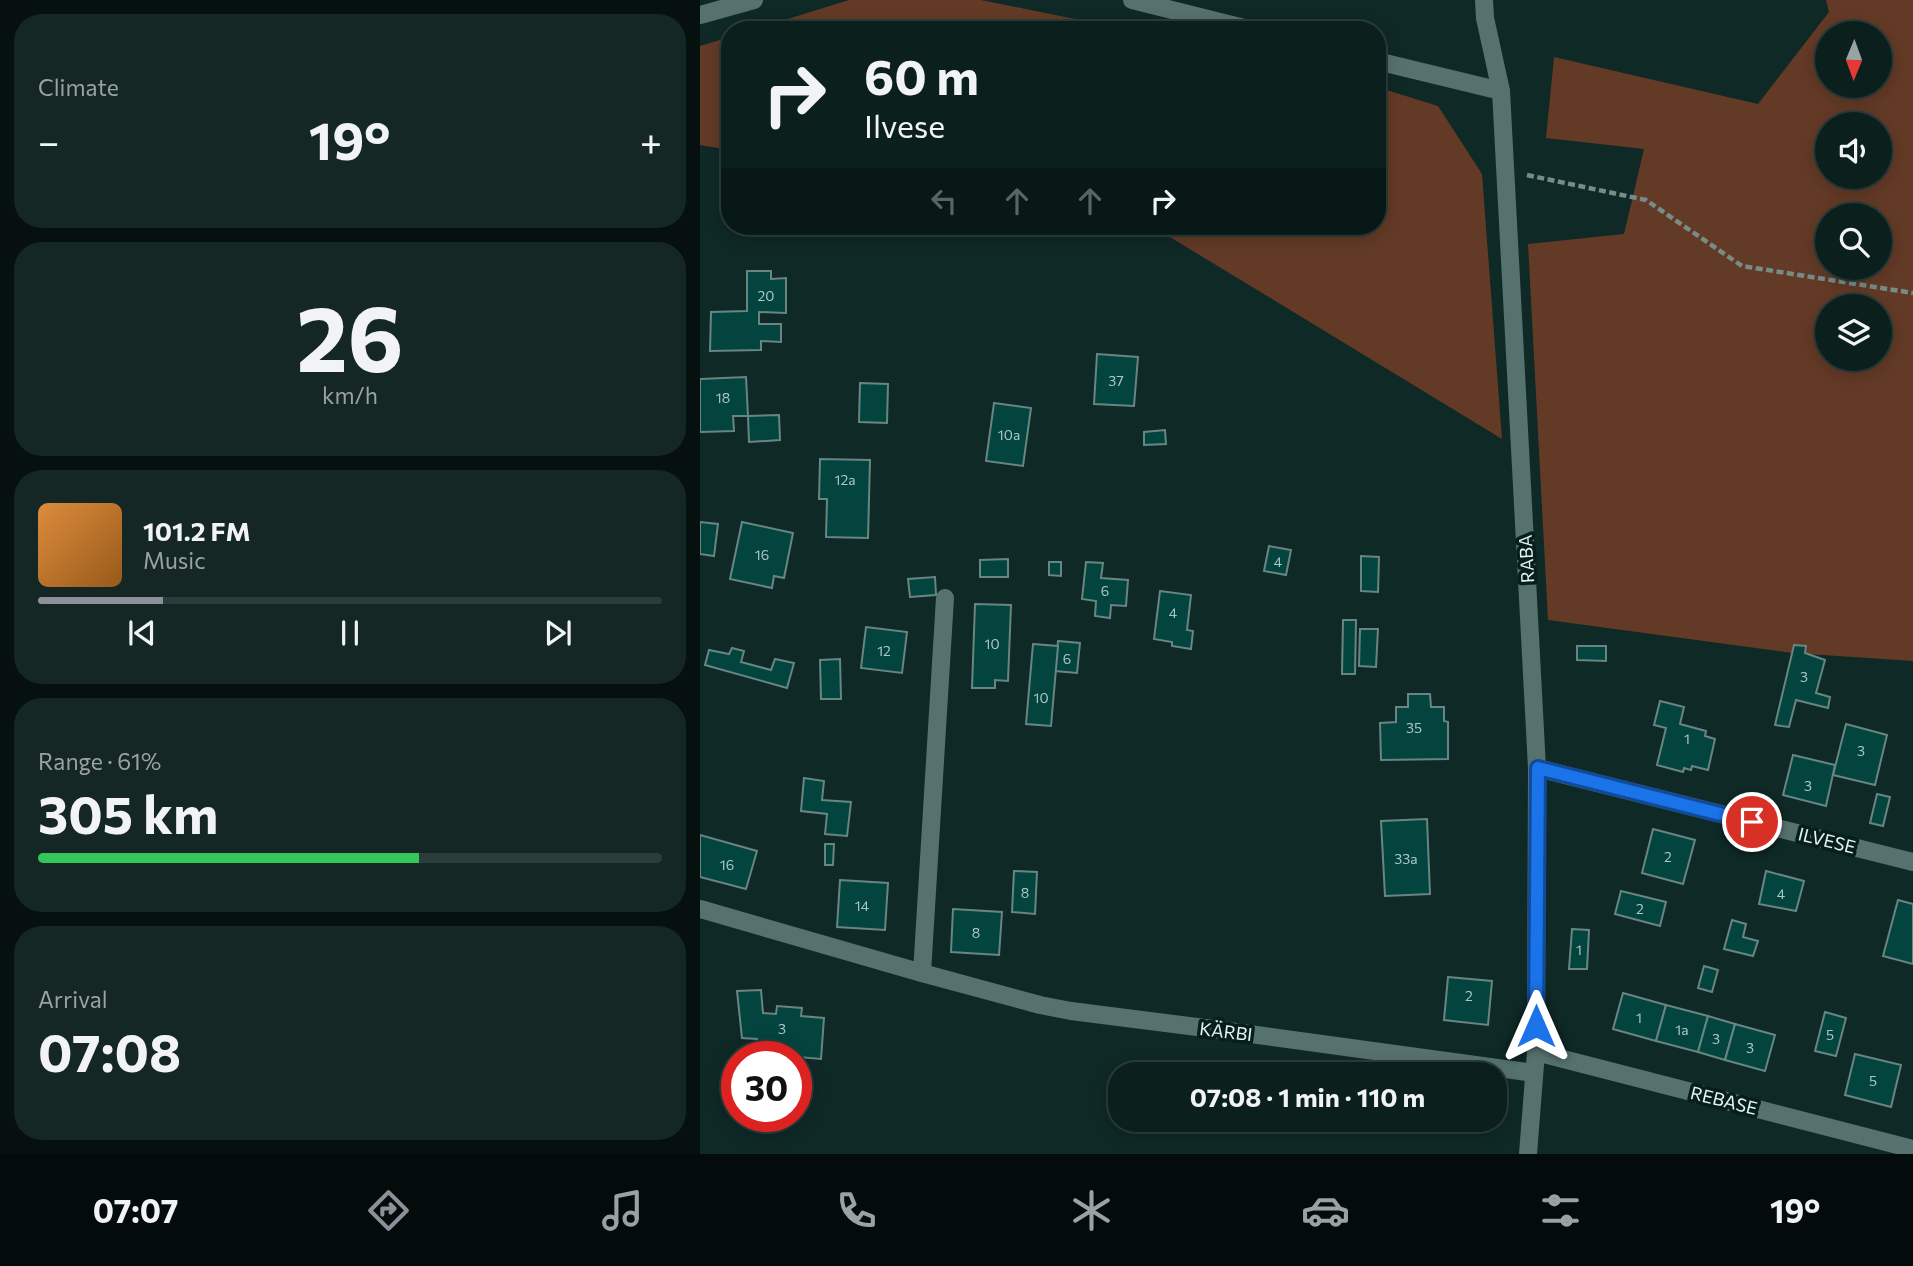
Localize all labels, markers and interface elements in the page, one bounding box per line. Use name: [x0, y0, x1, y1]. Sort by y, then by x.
north arrow: [1815, 21, 1892, 98]
map controls: [1815, 21, 1892, 371]
text: 60 m: [864, 45, 979, 105]
icon: right: [749, 49, 840, 140]
text: Climate: [38, 73, 119, 101]
text: Ilvese: [864, 105, 945, 145]
text: 19°: [309, 107, 390, 171]
button: sound: [1815, 112, 1892, 189]
text: −: [38, 117, 60, 164]
text: +: [640, 117, 662, 164]
icon: left: [925, 182, 963, 220]
icon: ahead: [998, 182, 1036, 220]
icon: ahead: [1071, 182, 1109, 220]
icon: right: [1144, 182, 1182, 220]
button: search: [1815, 203, 1892, 280]
text: 26: [296, 279, 404, 391]
house number: 20: [758, 287, 774, 304]
button: layers: [1815, 294, 1892, 371]
house number: 37: [1108, 372, 1124, 389]
text: km/h: [322, 381, 378, 409]
house number: 18: [716, 389, 730, 406]
house number: 10a: [998, 426, 1020, 443]
house number: 12a: [834, 471, 856, 488]
text: 101.2 FM: [143, 515, 251, 546]
street label: RABA: [1514, 534, 1538, 584]
text: Music: [143, 546, 206, 574]
house number: 16: [755, 546, 769, 563]
house number: 4: [1274, 553, 1283, 570]
house number: 6: [1101, 582, 1109, 599]
house number: 4: [1169, 604, 1178, 621]
icon: previous: [123, 614, 161, 652]
icon: pause: [331, 614, 369, 652]
icon: next: [539, 614, 577, 652]
house number: 10: [984, 635, 1000, 652]
house number: 12: [877, 642, 891, 659]
house number: 6: [1063, 650, 1071, 667]
house number: 3: [1800, 668, 1808, 685]
house number: 10: [1033, 689, 1049, 706]
house number: 35: [1406, 719, 1422, 736]
house number: 1: [1684, 730, 1690, 747]
house number: 3: [1857, 742, 1865, 759]
text: Range · 61%: [38, 747, 161, 775]
house number: 3: [1804, 777, 1812, 794]
text: 305 km: [38, 781, 218, 845]
pin: [1722, 792, 1782, 852]
icon: arrive: [1733, 803, 1771, 841]
street label: ILVESE: [1796, 822, 1858, 858]
house number: 2: [1664, 848, 1672, 865]
house number: 33a: [1394, 850, 1418, 867]
house number: 16: [720, 856, 734, 873]
house number: 8: [1021, 884, 1029, 901]
house number: 4: [1777, 885, 1786, 902]
house number: 14: [855, 897, 870, 914]
house number: 2: [1636, 900, 1644, 917]
house number: 8: [972, 924, 980, 941]
house number: 1: [1576, 941, 1582, 958]
text: Arrival: [38, 985, 108, 1013]
house number: 2: [1465, 987, 1473, 1004]
position arrow: [1499, 989, 1573, 1063]
house number: 1: [1636, 1009, 1642, 1026]
street label: KÄRBI: [1198, 1017, 1254, 1045]
text: 07:08: [38, 1019, 181, 1083]
house number: 3: [778, 1020, 786, 1037]
house number: 1a: [1675, 1021, 1689, 1038]
house number: 5: [1826, 1026, 1834, 1043]
house number: 3: [1712, 1030, 1720, 1047]
house number: 3: [1746, 1039, 1754, 1056]
speed limit sign: 30: [721, 1041, 812, 1132]
house number: 5: [1869, 1072, 1877, 1089]
text: 07:08 · 1 min · 110 m: [1190, 1081, 1425, 1112]
street label: REBASE: [1688, 1081, 1760, 1119]
icon: directions: [364, 1186, 413, 1235]
icon: music: [598, 1186, 647, 1235]
icon: phone: [832, 1186, 881, 1235]
icon: climate: [1067, 1186, 1116, 1235]
icon: car: [1301, 1186, 1350, 1235]
icon: filters: [1536, 1186, 1585, 1235]
text: 07:07: [93, 1190, 178, 1230]
text: 19°: [1770, 1190, 1820, 1230]

